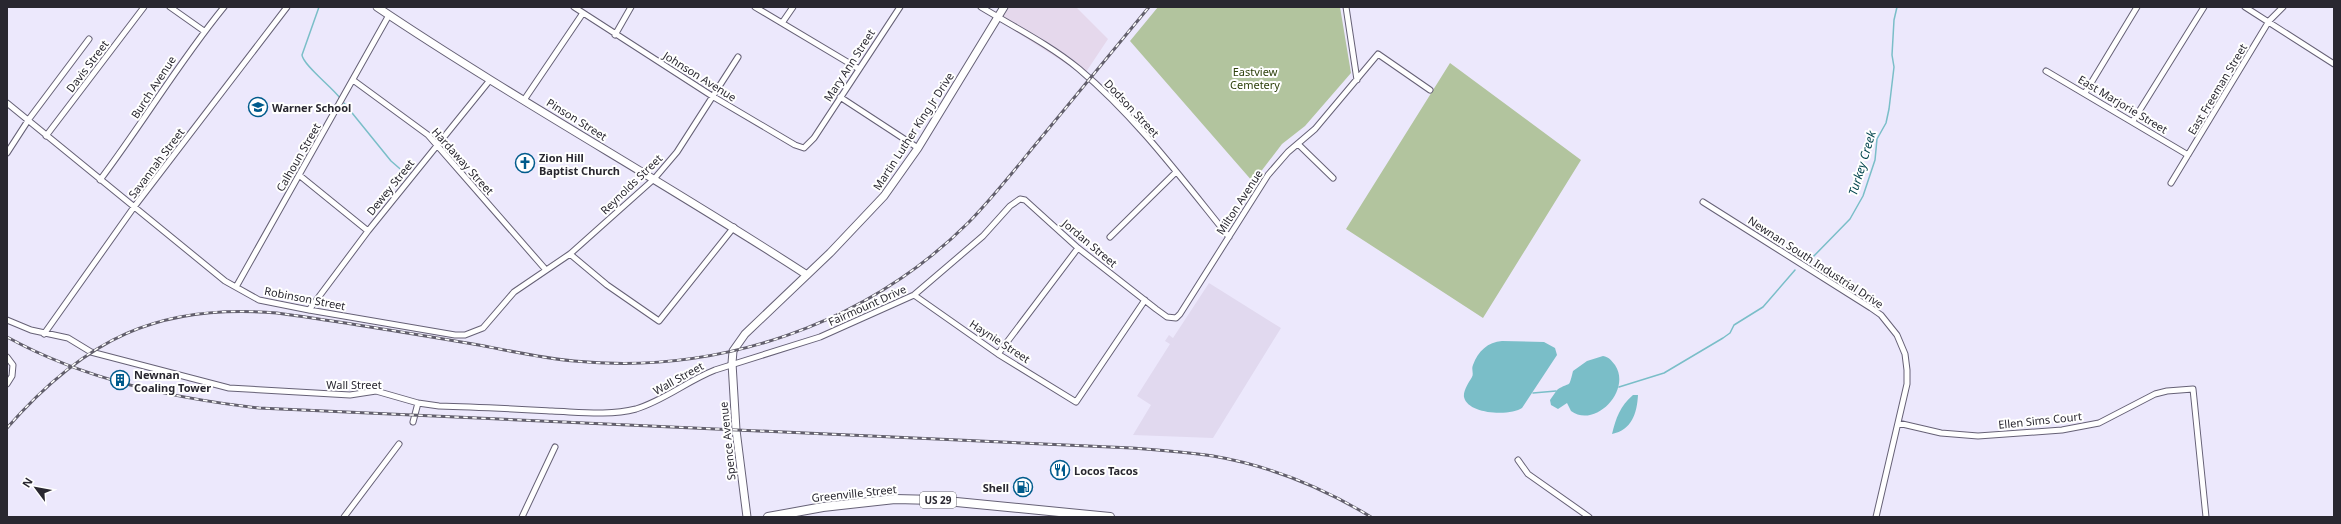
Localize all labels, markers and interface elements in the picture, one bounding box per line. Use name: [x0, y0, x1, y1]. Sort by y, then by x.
street label: Mary Ann Street: [820, 26, 878, 104]
street label: Davis Street: [63, 37, 112, 95]
street label: East Freeman Street: [2184, 41, 2250, 137]
street label: Johnson Avenue: [660, 47, 739, 104]
street label: Burch Avenue: [127, 53, 179, 121]
park label: Eastview Cemetery: [1230, 64, 1280, 92]
street label: Martin Luther King Jr Drive: [869, 69, 957, 193]
street label: East Marjorie Street: [2076, 71, 2170, 137]
street label: Dodson Street: [1101, 76, 1163, 140]
street label: Pinson Street: [544, 94, 610, 144]
school or university icon: Warner School: [247, 96, 269, 118]
place label: Warner School: [272, 100, 351, 115]
street label: Calhoun Street: [272, 120, 324, 194]
street label: Hardaway Street: [429, 124, 497, 198]
street label: Savannah Street: [125, 125, 187, 201]
water label: Turkey Creek: [1844, 128, 1880, 197]
place label: Zion Hill Baptist Church: [539, 150, 620, 178]
street label: Reynolds Street: [597, 151, 665, 217]
church icon: Zion Hill Baptist Church: [514, 152, 536, 174]
street label: Dewey Street: [363, 156, 417, 218]
street label: Milton Avenue: [1212, 167, 1266, 237]
street label: Newnan South Industrial Drive: [1745, 213, 1887, 311]
street label: Jordan Street: [1059, 215, 1121, 270]
street label: Fairmount Drive: [826, 281, 908, 329]
street label: Robinson Street: [263, 283, 347, 313]
street label: Haynie Street: [967, 316, 1033, 366]
street label: Wall Street: [650, 358, 706, 398]
place label: Newnan Coaling Tower: [134, 367, 211, 395]
building icon: Newnan Coaling Tower: [109, 369, 131, 391]
street label: Wall Street: [326, 377, 382, 392]
street label: Spence Avenue: [715, 401, 739, 481]
street label: Ellen Sims Court: [1998, 408, 2083, 432]
restaurant icon: Locos Tacos: [1049, 459, 1071, 481]
place label: Locos Tacos: [1074, 463, 1139, 478]
north arrow: [16, 468, 56, 508]
text: N: [18, 475, 36, 490]
fuel station icon: Shell: [1012, 476, 1034, 498]
place label: Shell: [983, 480, 1009, 495]
street label: Greenville Street: [811, 481, 897, 505]
road number: US 29: [920, 492, 956, 508]

